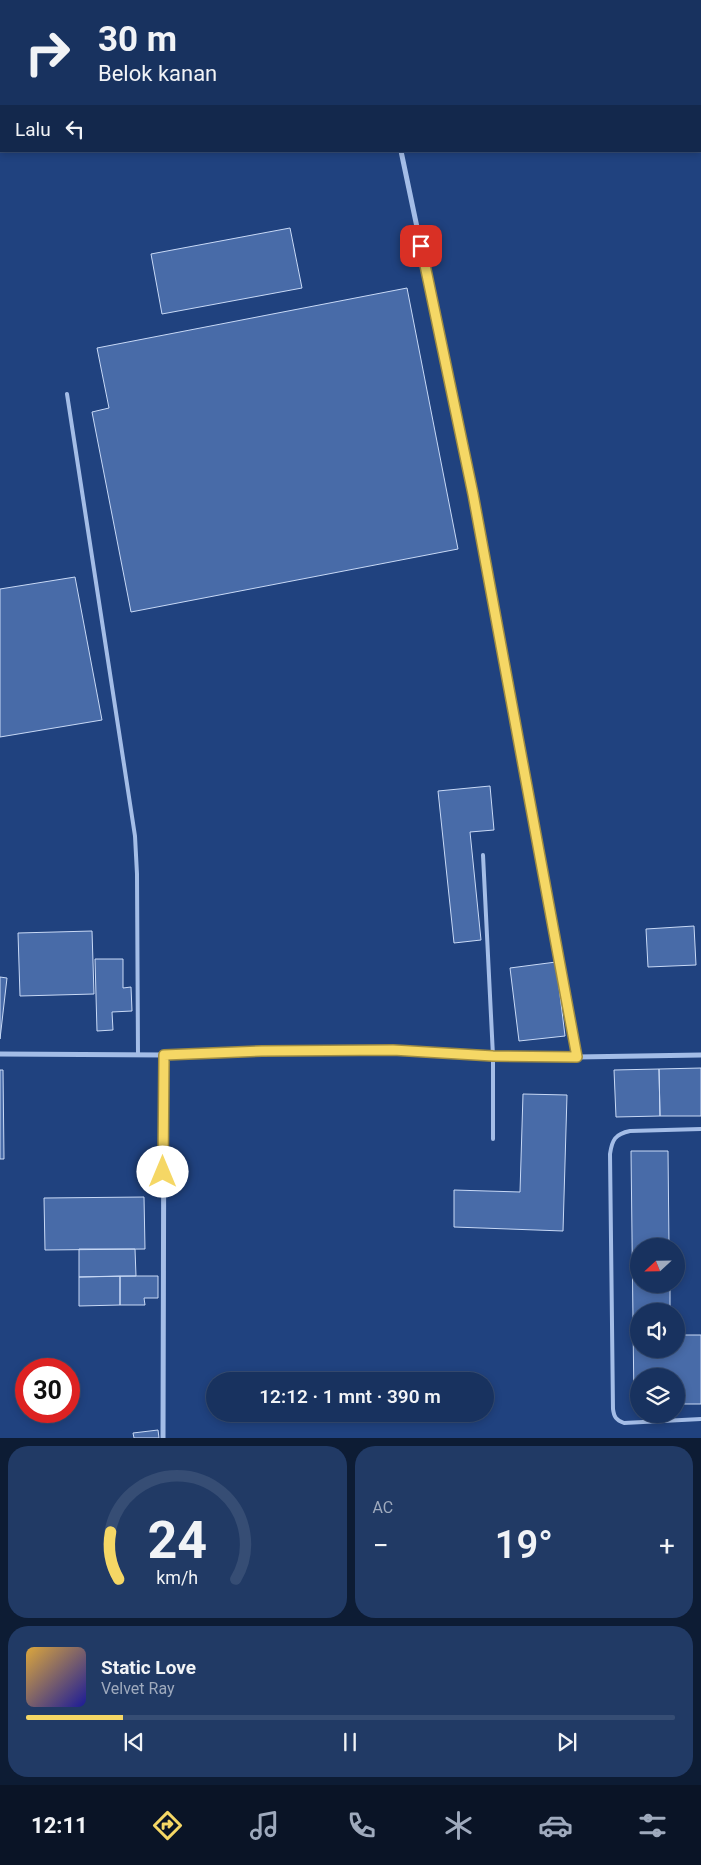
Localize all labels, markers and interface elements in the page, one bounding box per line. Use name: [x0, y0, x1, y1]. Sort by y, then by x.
text: 30 m: [98, 19, 177, 60]
icon: right: [15, 20, 80, 85]
text: Belok kanan: [98, 61, 217, 86]
icon: left: [61, 115, 89, 143]
text: Lalu: [15, 118, 51, 141]
pin: [400, 225, 442, 267]
icon: arrive: [407, 232, 435, 260]
position arrow: [136, 1145, 188, 1197]
north arrow: [630, 1238, 685, 1292]
map controls: [630, 1238, 685, 1423]
button: sound: [630, 1303, 685, 1358]
speed limit sign: 30: [15, 1358, 80, 1423]
button: layers: [630, 1368, 685, 1423]
text: 12:12 · 1 mnt · 390 m: [259, 1385, 441, 1408]
text: AC: [373, 1498, 393, 1517]
text: 24: [147, 1510, 207, 1571]
text: 19°: [495, 1523, 553, 1567]
text: −: [373, 1529, 389, 1562]
text: +: [659, 1529, 675, 1562]
text: km/h: [156, 1567, 198, 1588]
text: Static Love: [101, 1656, 196, 1679]
text: Velvet Ray: [101, 1679, 175, 1698]
icon: previous: [120, 1728, 148, 1756]
icon: pause: [336, 1728, 364, 1756]
icon: next: [553, 1728, 581, 1756]
icon: directions: [150, 1808, 185, 1843]
icon: music: [247, 1808, 282, 1843]
icon: phone: [344, 1808, 379, 1843]
icon: climate: [441, 1808, 476, 1843]
icon: car: [538, 1808, 573, 1843]
icon: filters: [635, 1808, 670, 1843]
text: 12:11: [31, 1813, 88, 1838]

